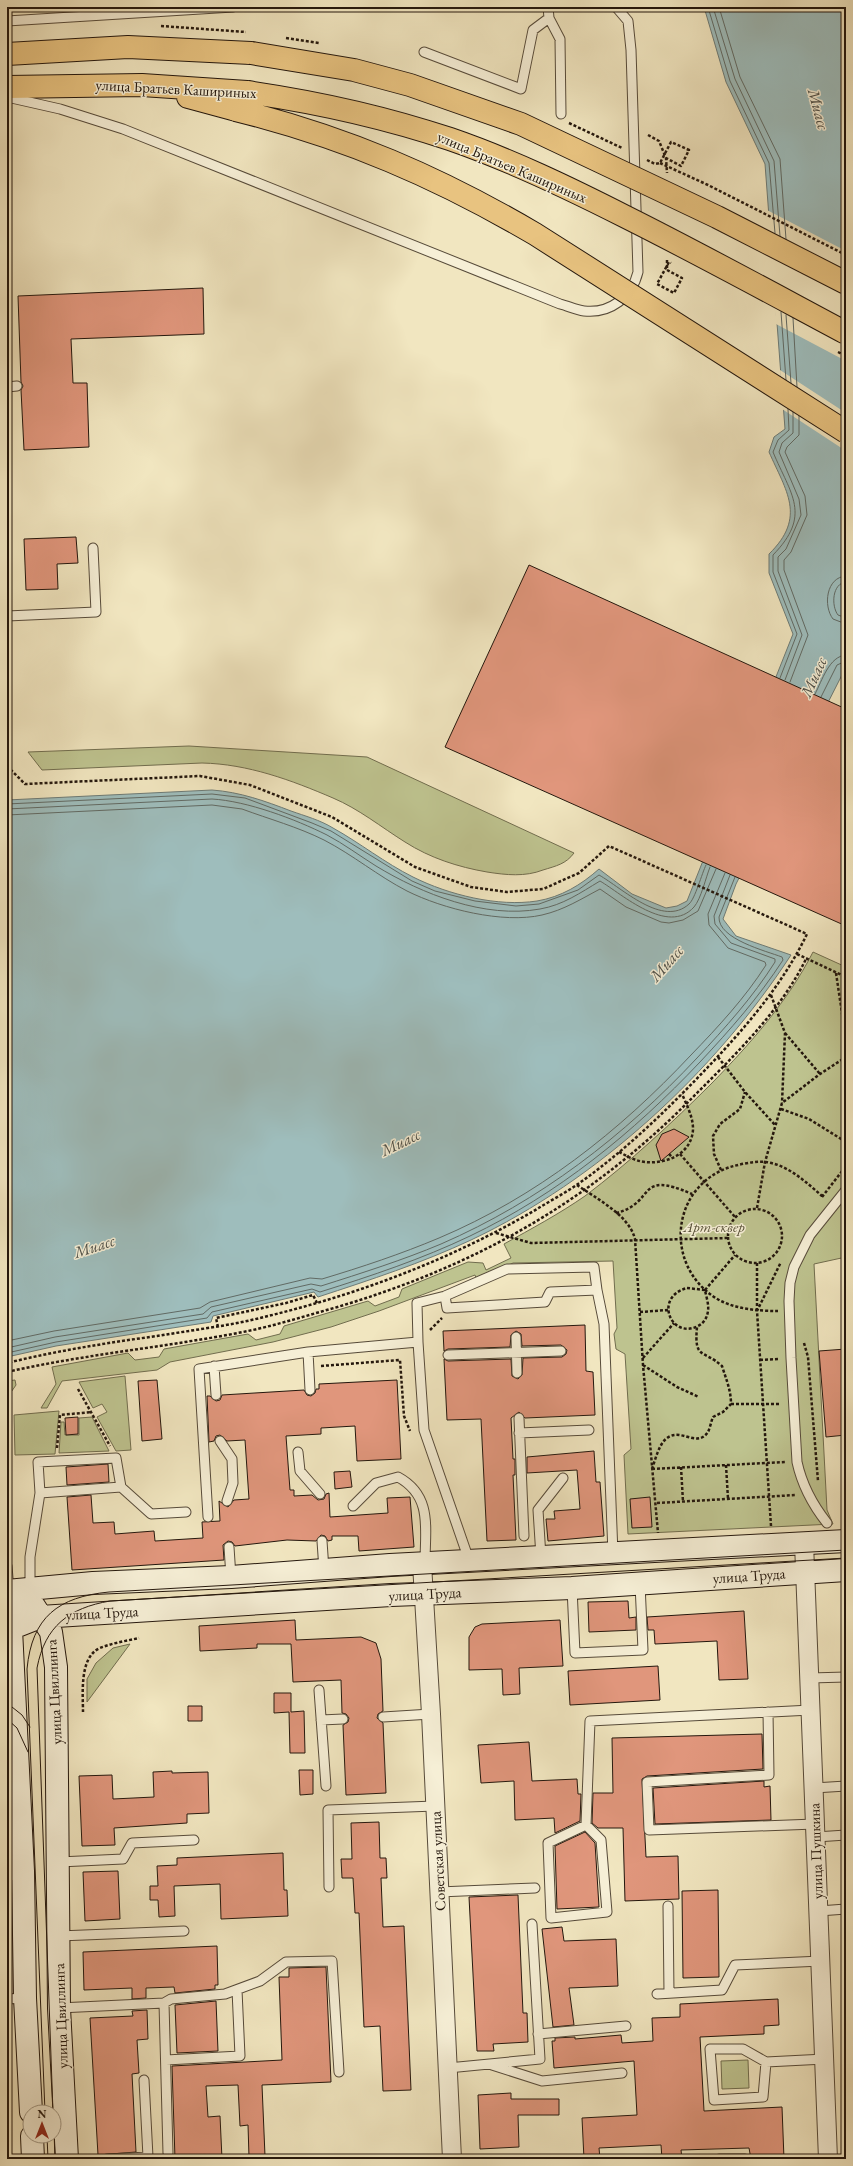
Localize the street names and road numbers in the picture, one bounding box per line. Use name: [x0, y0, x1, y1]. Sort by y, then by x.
street label: улица Братьев Кашириных: [95, 75, 257, 102]
street label: улица Братьев Кашириных: [434, 126, 591, 207]
street label: улица Труда: [712, 1563, 786, 1588]
street label: улица Труда: [388, 1582, 462, 1605]
street label: улица Труда: [65, 1601, 139, 1624]
street label: улица Цвиллинга: [41, 1639, 66, 1745]
street label: улица Пушкина: [804, 1803, 827, 1899]
street label: Советская улица: [425, 1811, 450, 1911]
street label: улица Цвиллинга: [49, 1963, 72, 2069]

